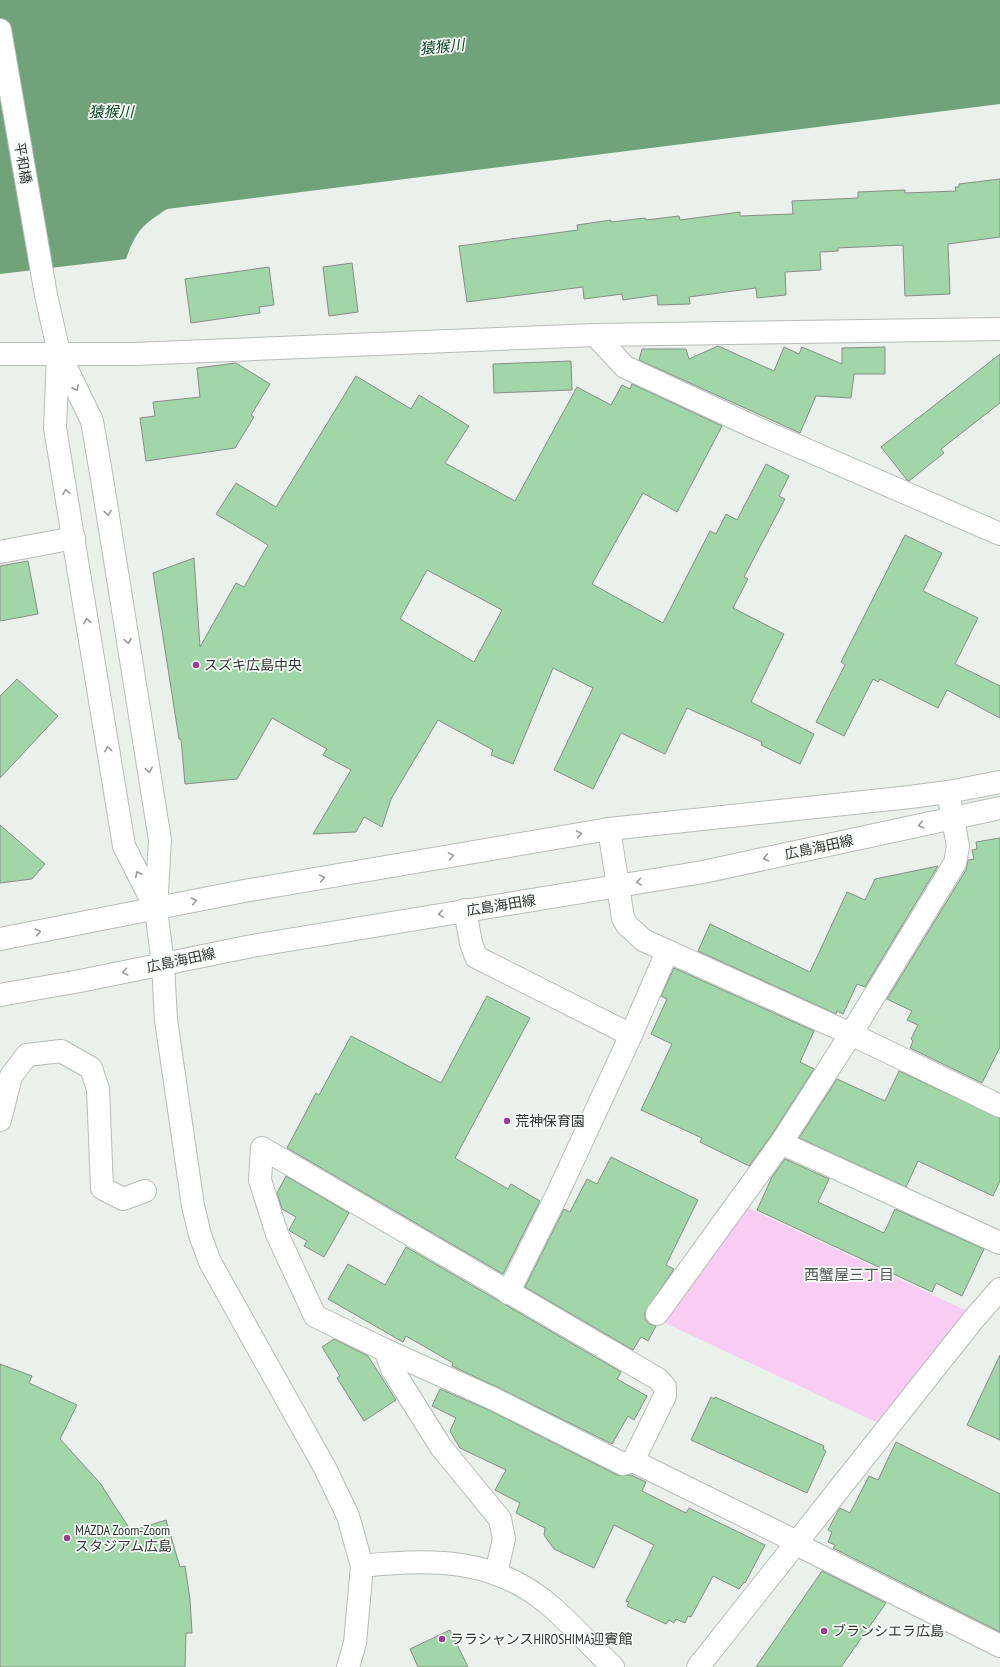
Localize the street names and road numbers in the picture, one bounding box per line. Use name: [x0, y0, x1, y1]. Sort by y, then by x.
street label: 平和橋: [10, 141, 36, 185]
street label: 広島海田線: [783, 831, 855, 863]
street label: 広島海田線: [465, 891, 537, 919]
street label: 広島海田線: [145, 944, 217, 976]

